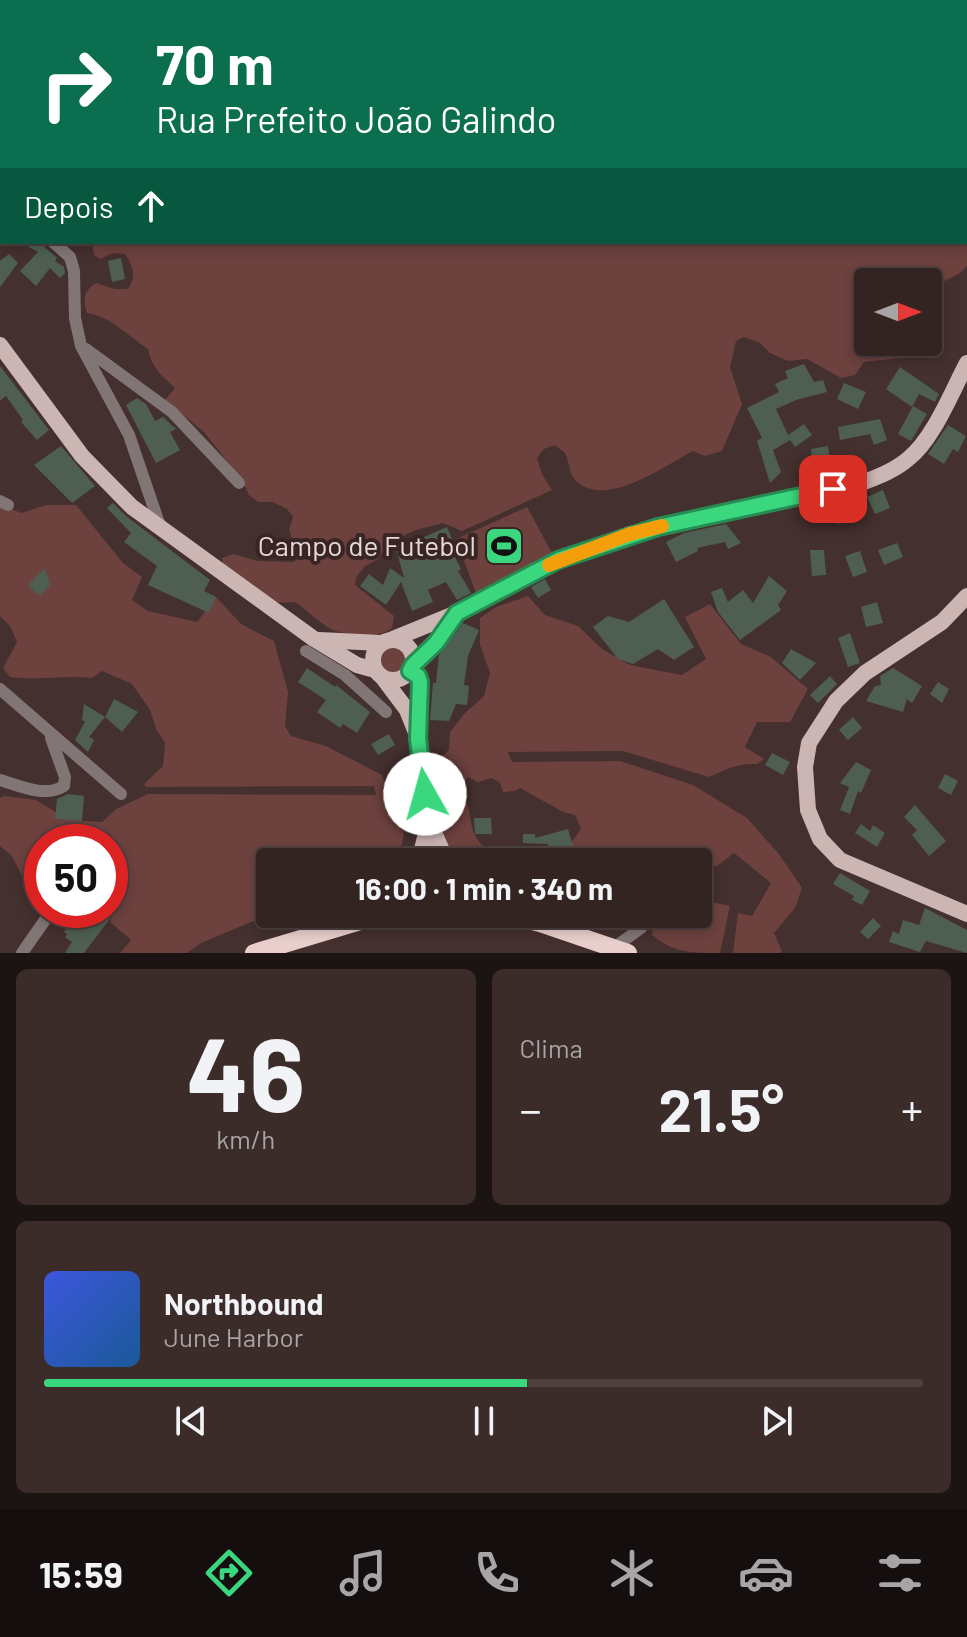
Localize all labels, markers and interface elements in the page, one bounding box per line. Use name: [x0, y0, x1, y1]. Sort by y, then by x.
text: 70 m: [156, 29, 274, 96]
icon: right: [24, 32, 128, 136]
text: Rua Prefeito João Galindo: [156, 97, 556, 140]
icon: ahead: [129, 184, 173, 228]
text: Depois: [24, 188, 113, 224]
north arrow: [854, 268, 942, 356]
map controls: [854, 268, 942, 356]
pin: [799, 455, 867, 523]
icon: arrive: [811, 467, 855, 511]
sports icon: Campo de Futebol: [483, 525, 525, 567]
place label: Campo de Futebol: [258, 528, 476, 562]
position arrow: [383, 752, 467, 836]
speed limit sign: 50: [24, 824, 128, 928]
text: 16:00 · 1 min · 340 m: [355, 870, 613, 906]
text: 46: [186, 1008, 305, 1133]
text: Clima: [520, 1032, 583, 1063]
text: 21.5°: [658, 1072, 784, 1144]
text: −: [520, 1082, 542, 1135]
text: +: [901, 1082, 923, 1135]
text: km/h: [216, 1123, 275, 1154]
text: Northbound: [164, 1285, 323, 1321]
text: June Harbor: [164, 1321, 303, 1352]
icon: previous: [169, 1399, 213, 1443]
icon: pause: [462, 1399, 506, 1443]
icon: next: [755, 1399, 799, 1443]
icon: directions: [201, 1545, 257, 1601]
icon: music: [335, 1545, 391, 1601]
icon: phone: [469, 1545, 525, 1601]
icon: climate: [604, 1545, 660, 1601]
icon: car: [738, 1545, 794, 1601]
icon: filters: [872, 1545, 928, 1601]
text: 15:59: [39, 1552, 123, 1595]

